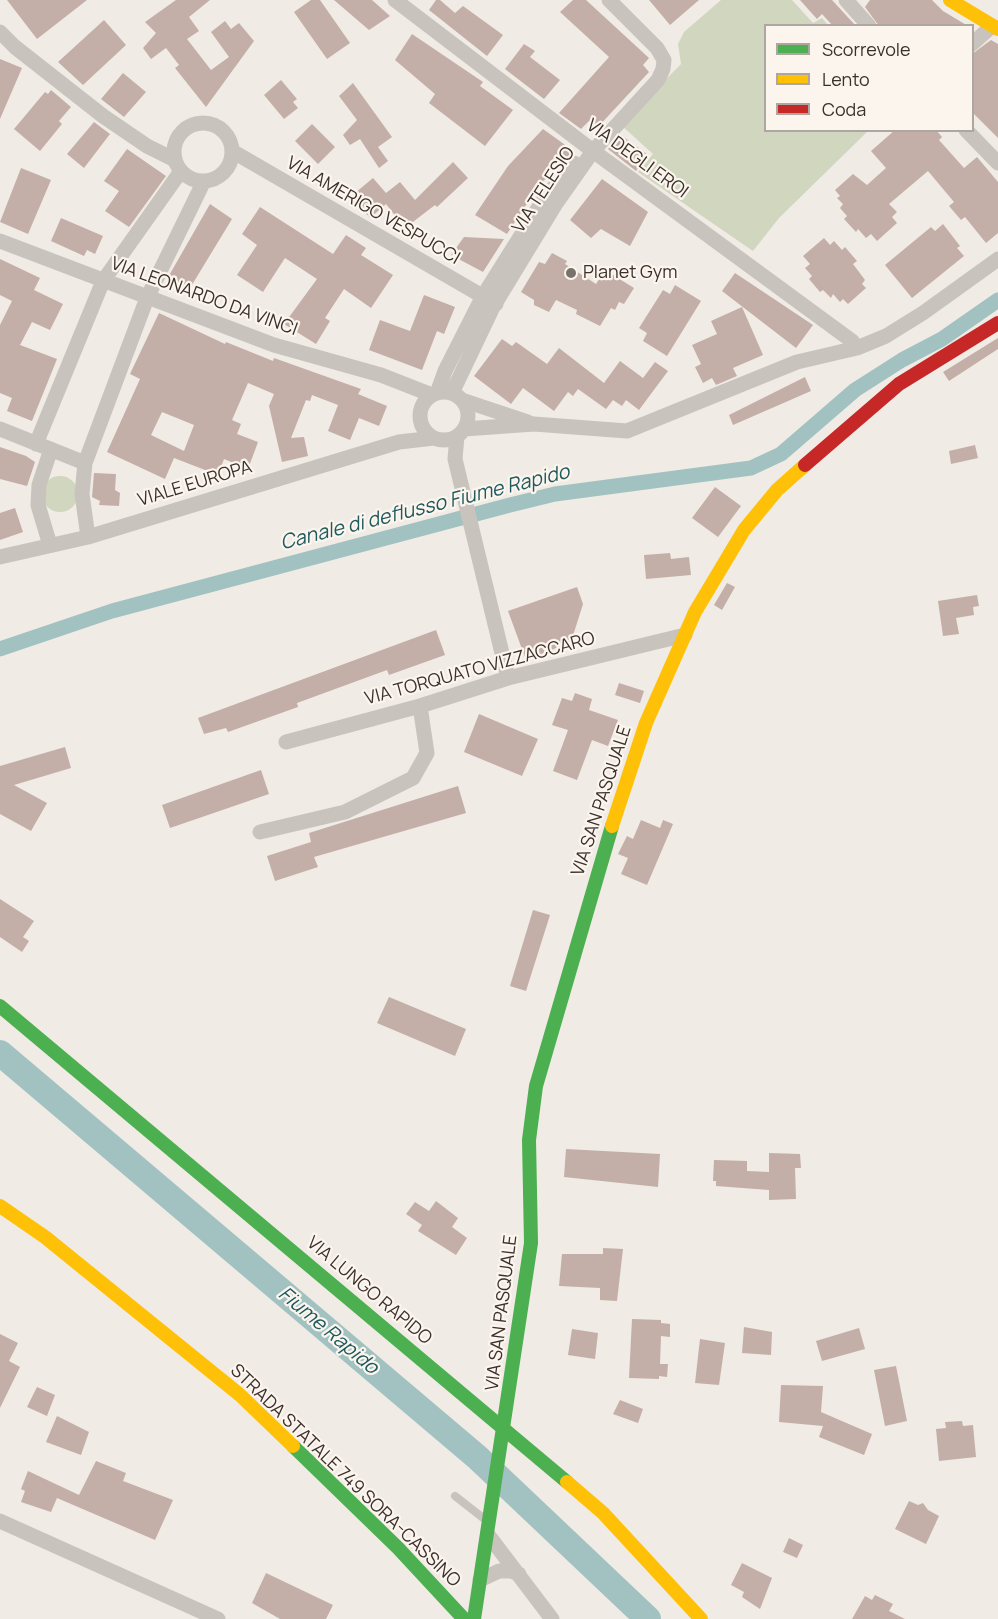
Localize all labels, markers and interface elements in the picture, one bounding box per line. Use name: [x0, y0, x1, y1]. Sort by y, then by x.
legend: [764, 24, 974, 132]
text: Scorrevole: [822, 37, 911, 61]
text: Lento: [822, 67, 870, 91]
text: Coda: [822, 97, 866, 121]
street label: VIA DEGLI EROI: [582, 115, 692, 203]
street label: VIA TELESIO: [508, 143, 580, 237]
street label: VIA AMERIGO VESPUCCI: [282, 152, 464, 270]
street label: VIA LEONARDO DA VINCI: [108, 253, 300, 341]
place label: Planet Gym: [583, 262, 677, 284]
marker: Planet Gym: [564, 266, 578, 280]
street label: VIALE EUROPA: [135, 456, 255, 512]
water label: Canale di deflusso Fiume Rapido: [278, 460, 572, 556]
street label: VIA TORQUATO VIZZACCARO: [363, 628, 597, 710]
street label: VIA SAN PASQUALE: [568, 723, 636, 879]
street label: VIA LUNGO RAPIDO: [302, 1232, 436, 1350]
street label: VIA SAN PASQUALE: [482, 1234, 522, 1392]
water label: Fiume Rapido: [273, 1282, 383, 1380]
street label: STRADA STATALE 749 SORA-CASSINO: [225, 1360, 465, 1592]

